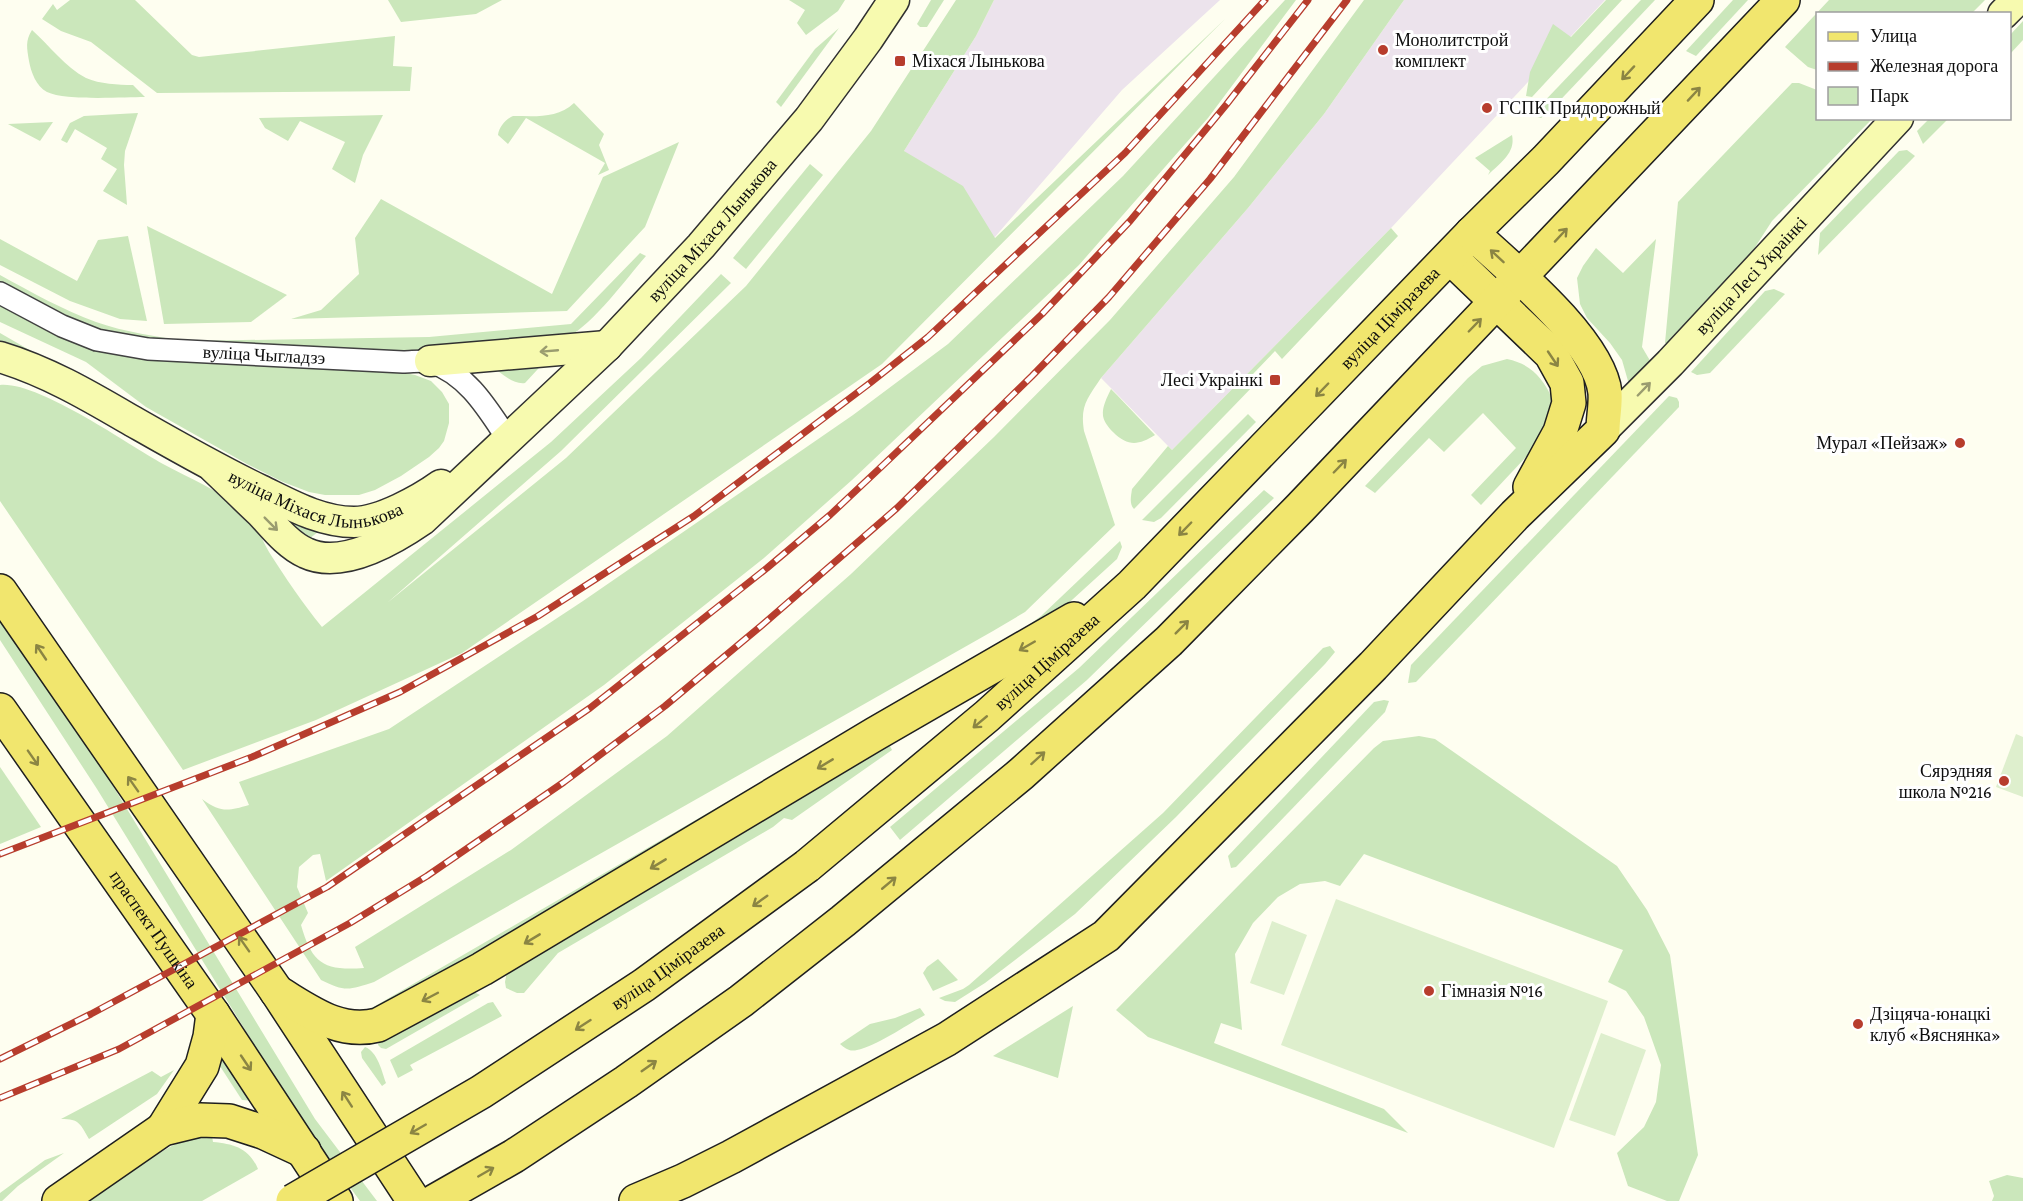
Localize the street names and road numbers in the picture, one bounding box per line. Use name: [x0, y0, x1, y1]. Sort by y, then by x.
street label: вуліца Міхася Лынькова: [644, 155, 781, 306]
street label: вуліца Лесі Украінкі: [1692, 213, 1811, 339]
street label: вуліца Ціміразева: [1336, 263, 1444, 373]
street label: вуліца Чыгладзэ: [202, 342, 326, 368]
street label: вуліца Міхася Лынькова: [225, 466, 406, 532]
street label: вуліца Ціміразева: [990, 610, 1103, 714]
street label: праспект Пушкіна: [106, 867, 202, 992]
street label: вуліца Ціміразева: [607, 920, 728, 1014]

